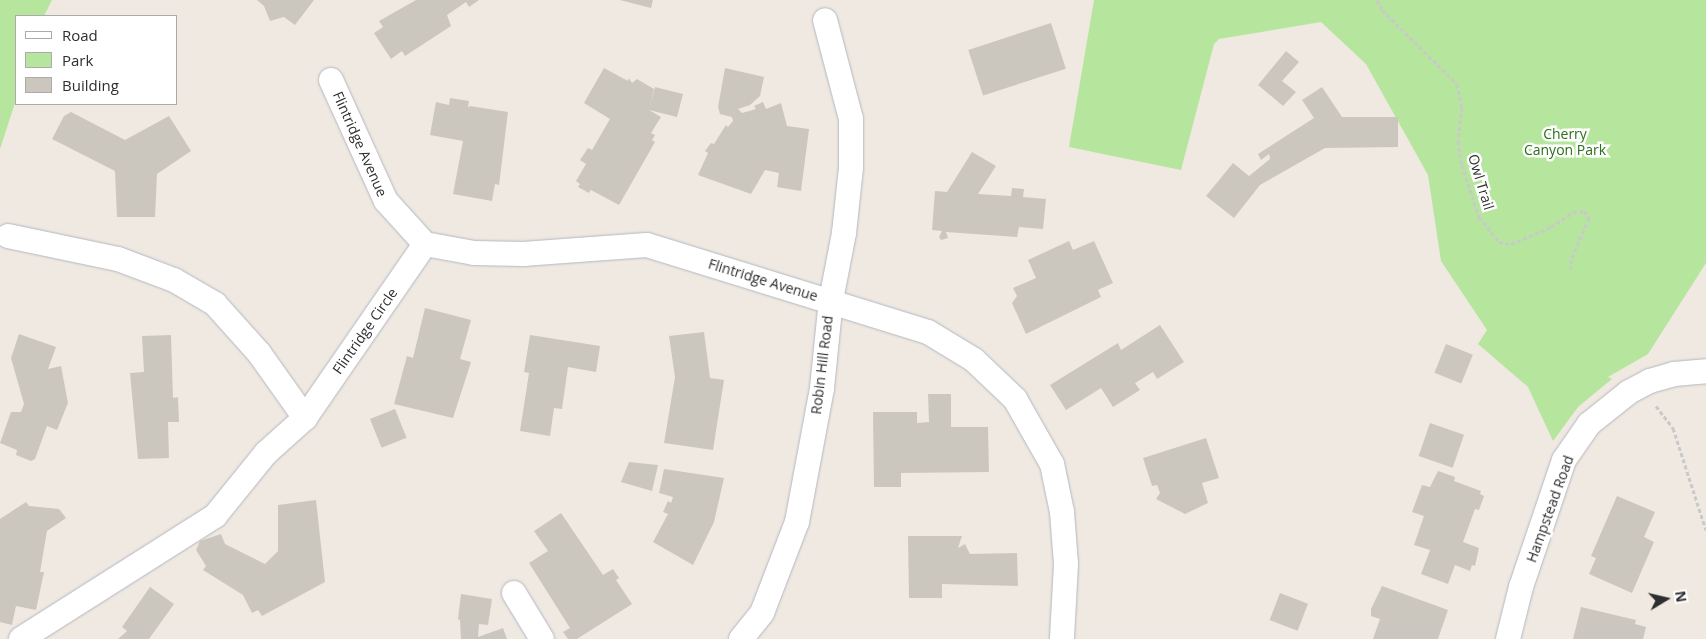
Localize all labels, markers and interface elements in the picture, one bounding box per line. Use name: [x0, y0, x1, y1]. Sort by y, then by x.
legend: [15, 15, 178, 105]
text: Road: [62, 25, 98, 45]
text: Park: [62, 50, 93, 70]
text: Building: [62, 75, 119, 95]
street label: Flintridge Avenue: [329, 89, 391, 199]
park label: Cherry Canyon Park: [1524, 126, 1606, 158]
street label: Owl Trail: [1465, 152, 1497, 212]
street label: Flintridge Avenue: [706, 255, 820, 305]
street label: Flintridge Circle: [329, 285, 401, 377]
street label: Robin Hill Road: [808, 315, 836, 415]
street label: Hampstead Road: [1523, 453, 1577, 565]
north arrow: [1641, 574, 1691, 624]
text: N: [1671, 589, 1692, 604]

